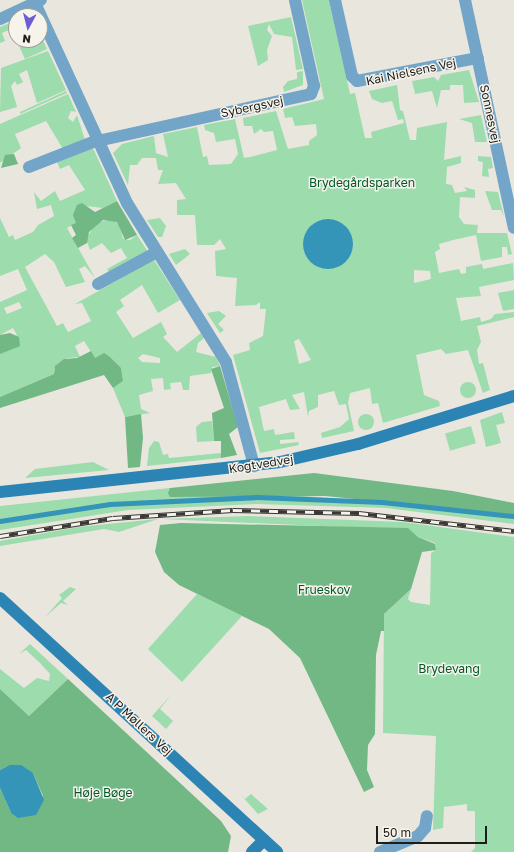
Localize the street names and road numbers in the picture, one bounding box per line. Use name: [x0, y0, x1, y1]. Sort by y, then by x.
street label: Kai Nielsens Vej: [365, 55, 457, 89]
street label: Sonnesvej: [477, 83, 503, 145]
street label: Sybergsvej: [219, 93, 285, 121]
street label: Kogtvedvej: [228, 452, 294, 476]
street label: A P Møllers Vej: [103, 690, 175, 758]

